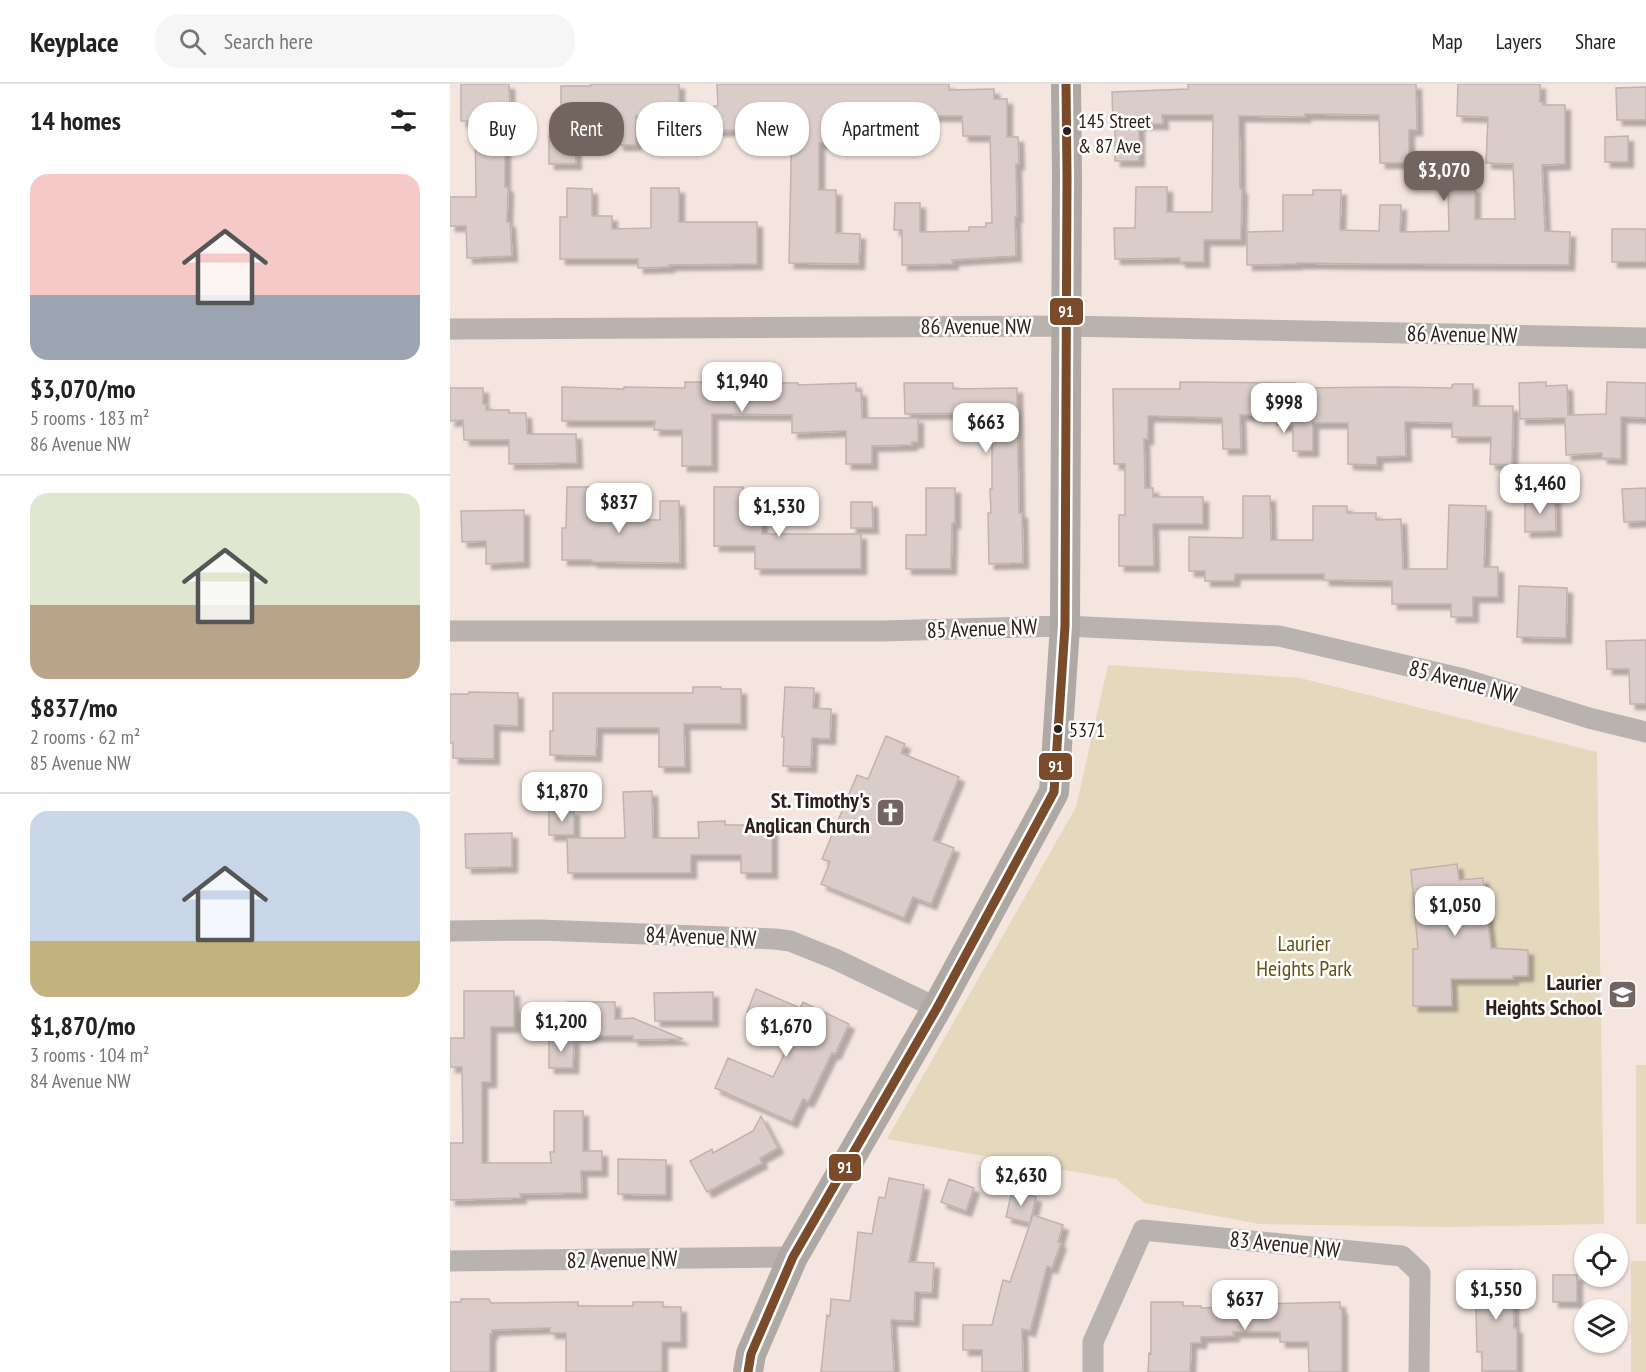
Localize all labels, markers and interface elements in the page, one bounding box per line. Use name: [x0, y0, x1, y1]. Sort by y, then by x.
search box: [155, 14, 575, 68]
text: Keyplace: [30, 23, 119, 60]
icon: search: [176, 25, 209, 58]
text: Search here: [224, 27, 313, 55]
text: Map: [1432, 28, 1463, 55]
text: Layers: [1496, 28, 1542, 55]
text: Share: [1575, 28, 1616, 55]
chip: Buy: [468, 102, 537, 156]
chip: Rent: [549, 102, 624, 156]
chip: Filters: [636, 102, 723, 156]
chip: New: [735, 102, 809, 156]
chip: Apartment: [821, 102, 940, 156]
text: 14 homes: [30, 104, 121, 137]
icon: filters: [387, 104, 420, 137]
place label: 145 Street & 87 Ave: [1078, 108, 1151, 159]
marker: 145 Street & 87 Ave: [1061, 125, 1073, 137]
pin: $3,070: [1395, 151, 1493, 202]
text: $3,070: [1418, 157, 1470, 183]
icon: home: [171, 213, 279, 321]
line badge: 91: [1049, 297, 1084, 326]
text: 91: [1058, 301, 1074, 321]
street label: 86 Avenue NW: [921, 312, 1032, 340]
street label: 86 Avenue NW: [1406, 319, 1518, 349]
pin: $1,940: [693, 362, 791, 413]
text: $1,940: [716, 368, 768, 394]
text: $3,070/mo: [30, 372, 136, 405]
pin: $998: [1248, 383, 1320, 434]
text: $998: [1265, 389, 1303, 415]
pin: $663: [950, 403, 1022, 454]
text: 5 rooms · 183 m²: [30, 405, 149, 431]
text: $663: [967, 409, 1005, 435]
text: 86 Avenue NW: [30, 431, 131, 457]
pin: $1,460: [1491, 464, 1589, 515]
text: $1,460: [1514, 470, 1566, 496]
pin: $837: [583, 483, 655, 534]
pin: $1,530: [730, 487, 828, 538]
text: $837: [600, 489, 638, 515]
text: $1,530: [753, 493, 805, 519]
icon: home: [171, 532, 279, 640]
street label: 85 Avenue NW: [926, 612, 1038, 644]
street label: 85 Avenue NW: [1406, 653, 1520, 709]
text: $837/mo: [30, 691, 118, 724]
place label: 5371: [1069, 717, 1105, 743]
marker: 5371: [1052, 723, 1064, 735]
text: 2 rooms · 62 m²: [30, 724, 140, 750]
text: 85 Avenue NW: [30, 750, 131, 776]
line badge: 91: [1038, 752, 1073, 781]
text: 91: [1048, 756, 1064, 776]
pin: $1,870: [513, 772, 611, 823]
text: $1,870: [536, 778, 588, 804]
place label: St. Timothy's Anglican Church: [743, 786, 870, 839]
church icon: St. Timothy's Anglican Church: [875, 797, 907, 829]
icon: home: [171, 850, 279, 958]
pin: $1,050: [1406, 886, 1504, 937]
text: $1,050: [1429, 892, 1481, 918]
street label: 84 Avenue NW: [645, 920, 757, 952]
park label: Laurier Heights Park: [1256, 929, 1352, 982]
place label: Laurier Heights School: [1486, 968, 1603, 1021]
school or university icon: Laurier Heights School: [1607, 979, 1639, 1011]
pin: $1,200: [512, 1002, 610, 1053]
pin: $1,670: [737, 1007, 835, 1058]
text: $1,200: [535, 1008, 587, 1034]
text: $1,870/mo: [30, 1009, 136, 1042]
text: $1,670: [760, 1013, 812, 1039]
text: 3 rooms · 104 m²: [30, 1042, 149, 1068]
text: 84 Avenue NW: [30, 1068, 131, 1094]
line badge: 91: [828, 1153, 862, 1182]
pin: $2,630: [972, 1156, 1070, 1207]
text: 91: [837, 1157, 853, 1177]
text: $2,630: [995, 1162, 1047, 1188]
street label: 83 Avenue NW: [1228, 1224, 1342, 1264]
map controls: [1574, 1233, 1628, 1353]
button: locate: [1574, 1233, 1628, 1287]
street label: 82 Avenue NW: [566, 1244, 678, 1274]
pin: $1,550: [1447, 1270, 1545, 1321]
text: $1,550: [1470, 1276, 1522, 1302]
pin: $637: [1209, 1280, 1281, 1331]
text: $637: [1226, 1286, 1264, 1312]
button: layers: [1574, 1299, 1628, 1353]

